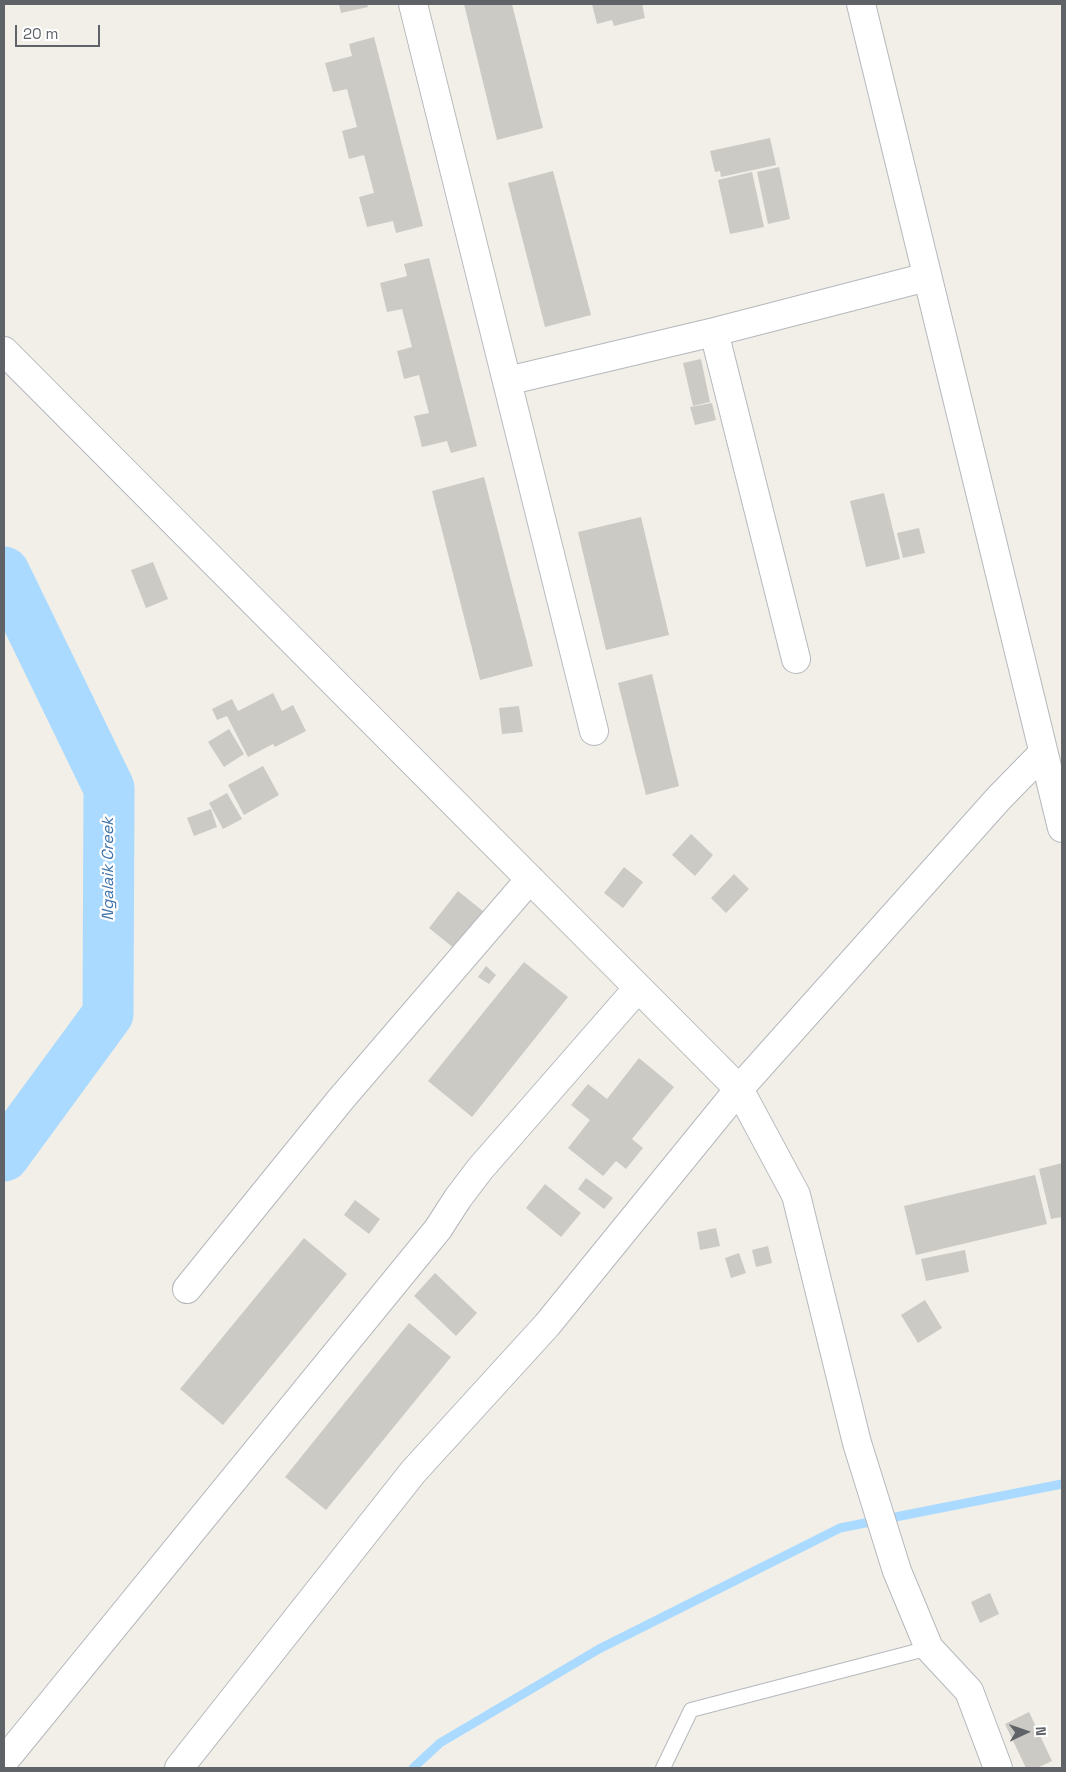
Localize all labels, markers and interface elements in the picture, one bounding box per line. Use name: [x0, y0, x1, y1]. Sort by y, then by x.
scale bar: [18, 15, 102, 47]
text: 20 m: [23, 24, 58, 43]
water label: Ngalaik Creek: [99, 817, 119, 921]
north arrow: [1001, 1707, 1051, 1757]
text: N: [1032, 1726, 1050, 1736]

